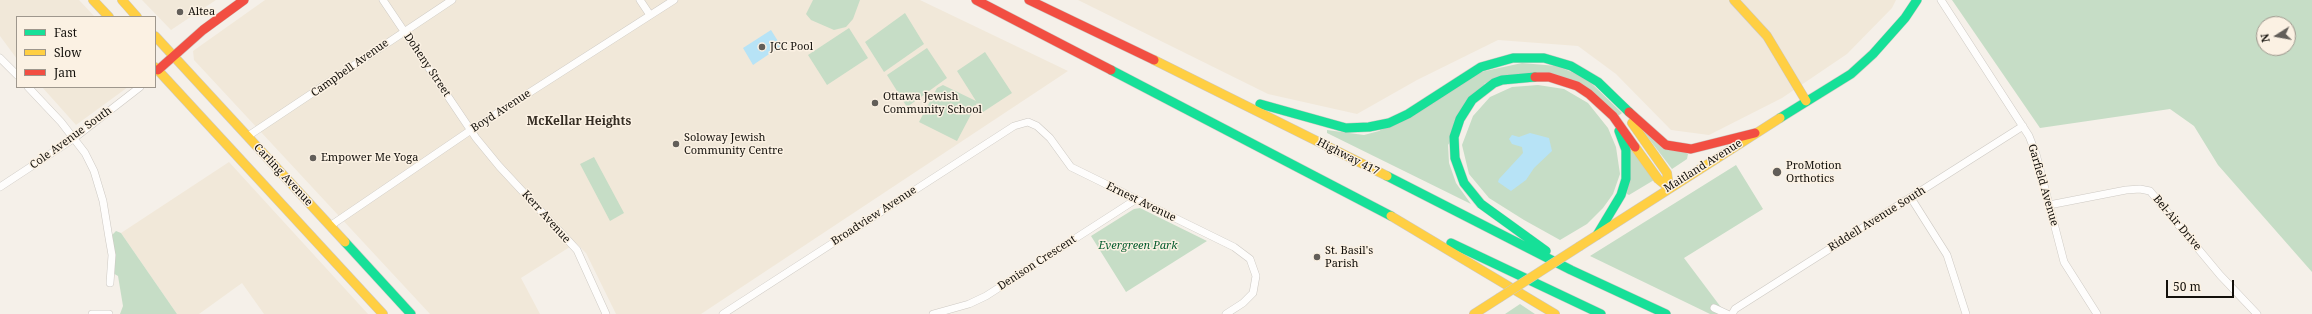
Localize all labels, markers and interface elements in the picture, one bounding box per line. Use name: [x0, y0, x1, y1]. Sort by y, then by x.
place label: Altea: [188, 5, 215, 19]
marker: Altea: [175, 7, 185, 17]
legend: [16, 16, 156, 88]
north arrow: [2256, 16, 2296, 56]
text: Fast: [54, 24, 77, 41]
street label: Doheny Street: [401, 31, 453, 99]
text: N: [2257, 33, 2273, 44]
street label: Campbell Avenue: [309, 36, 391, 100]
place label: JCC Pool: [770, 40, 813, 54]
marker: JCC Pool: [757, 42, 767, 52]
text: Slow: [54, 44, 82, 61]
text: Jam: [54, 64, 76, 81]
street label: Boyd Avenue: [469, 87, 533, 135]
place label: Ottawa Jewish Community School: [883, 90, 982, 116]
marker: Ottawa Jewish Community School: [870, 98, 880, 108]
street label: Cole Avenue South: [28, 104, 114, 172]
district label: McKellar Heights: [527, 115, 631, 129]
place label: Soloway Jewish Community Centre: [684, 131, 783, 157]
street label: Highway 417: [1315, 136, 1381, 178]
street label: Maitland Avenue: [1662, 137, 1744, 195]
marker: Soloway Jewish Community Centre: [671, 139, 681, 149]
street label: Carling Avenue: [251, 141, 315, 209]
street label: Garfield Avenue: [2025, 142, 2061, 228]
place label: Empower Me Yoga: [321, 151, 418, 165]
marker: Empower Me Yoga: [308, 153, 318, 163]
place label: ProMotion Orthotics: [1786, 159, 1842, 185]
marker: ProMotion Orthotics: [1771, 166, 1783, 178]
street label: Ernest Avenue: [1104, 179, 1178, 225]
street label: Broadview Avenue: [829, 183, 919, 249]
street label: Riddell Avenue South: [1826, 184, 1928, 254]
street label: Kerr Avenue: [519, 188, 573, 246]
street label: Bel-Air Drive: [2150, 193, 2204, 253]
street label: Denison Crescent: [995, 233, 1079, 293]
park label: Evergreen Park: [1098, 239, 1178, 253]
place label: St. Basil's Parish: [1325, 244, 1373, 270]
marker: St. Basil's Parish: [1312, 252, 1322, 262]
scale bar: [2168, 272, 2236, 298]
text: 50 m: [2173, 278, 2201, 295]

